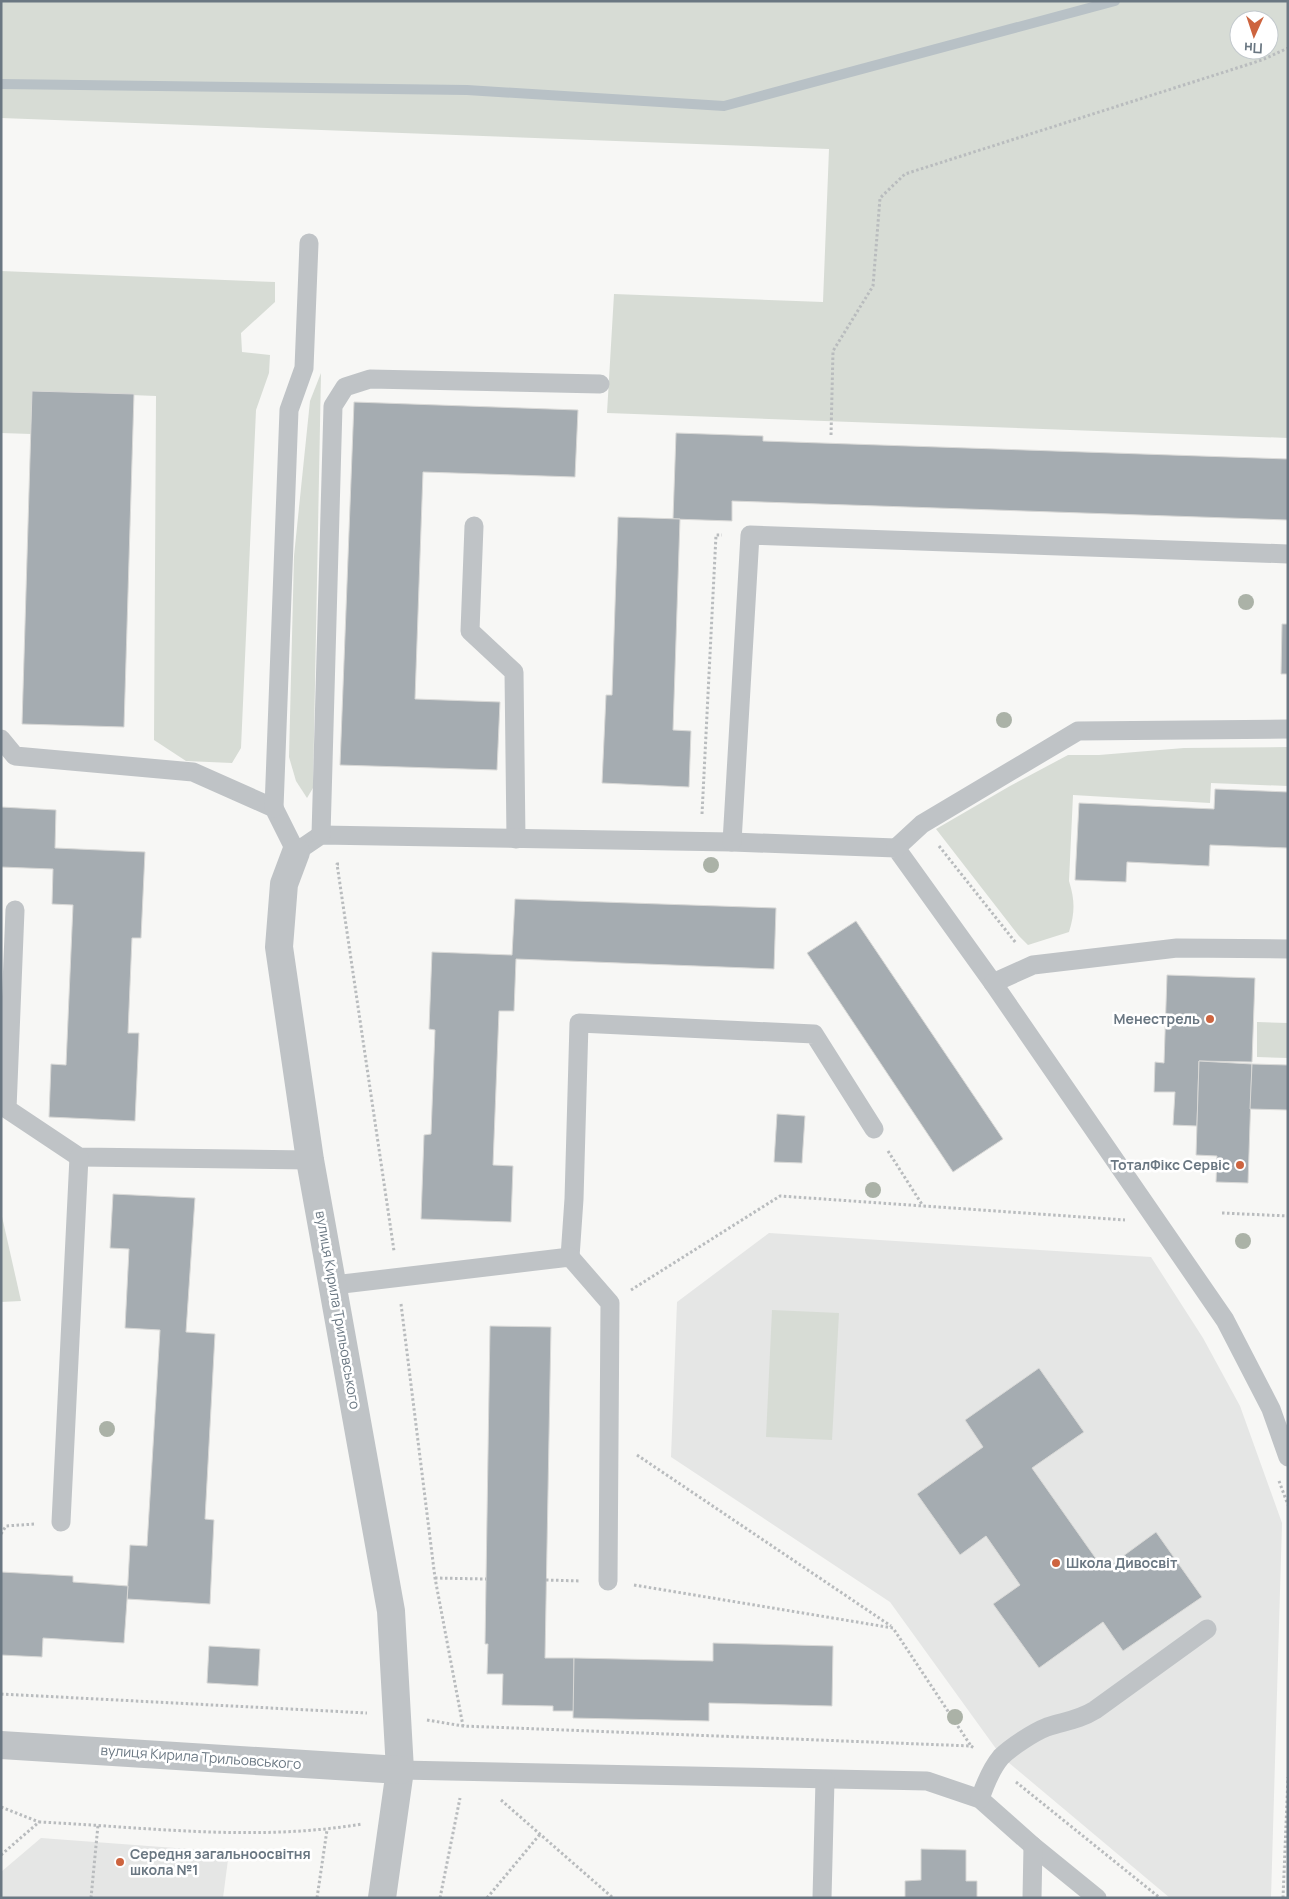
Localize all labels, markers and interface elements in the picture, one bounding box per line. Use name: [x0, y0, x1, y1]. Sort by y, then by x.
north arrow: [1229, 10, 1279, 60]
text: Пн: [1243, 39, 1263, 58]
place label: Менестрель: [1114, 1009, 1200, 1028]
marker: Менестрель: [1204, 1013, 1216, 1025]
place label: ТоталФікс Сервіс: [1111, 1155, 1230, 1174]
marker: ТоталФікс Сервіс: [1234, 1159, 1246, 1171]
street label: вулиця Кирила Трильовського: [312, 1209, 365, 1411]
place label: Школа Дивосвіт: [1066, 1553, 1178, 1572]
marker: Школа Дивосвіт: [1050, 1557, 1062, 1569]
street label: вулиця Кирила Трильовського: [100, 1740, 302, 1773]
place label: Середня загальноосвітня школа №1: [130, 1844, 311, 1879]
marker: Середня загальноосвітня школа №1: [114, 1856, 126, 1868]

